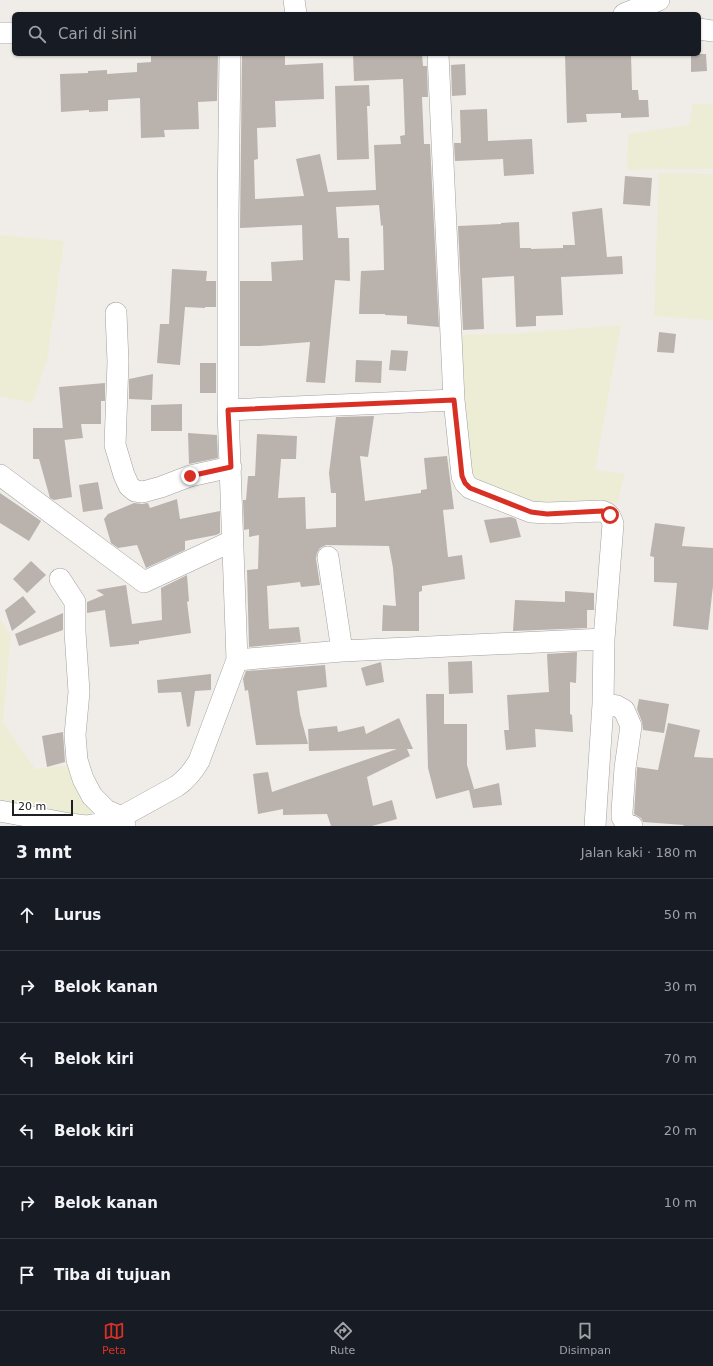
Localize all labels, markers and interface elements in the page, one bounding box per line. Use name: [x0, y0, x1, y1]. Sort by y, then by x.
search box: [12, 12, 701, 56]
icon: search: [26, 23, 48, 45]
text: Cari di sini: [58, 25, 137, 43]
route end: [181, 467, 199, 485]
route start: [601, 506, 619, 524]
scale bar: [12, 798, 73, 817]
text: 20 m: [18, 800, 46, 813]
text: 3 mnt: [16, 842, 72, 862]
text: Jalan kaki · 180 m: [581, 845, 697, 860]
icon: ahead: [16, 904, 38, 926]
text: Lurus: [54, 906, 101, 924]
text: 50 m: [664, 907, 697, 922]
icon: right: [16, 976, 38, 998]
text: Belok kanan: [54, 978, 158, 996]
text: 30 m: [664, 979, 697, 994]
icon: left: [16, 1048, 38, 1070]
text: Belok kiri: [54, 1050, 134, 1068]
text: 70 m: [664, 1051, 697, 1066]
icon: left: [16, 1120, 38, 1142]
text: Belok kiri: [54, 1122, 134, 1140]
text: 20 m: [664, 1123, 697, 1138]
icon: right: [16, 1192, 38, 1214]
text: Belok kanan: [54, 1194, 158, 1212]
text: 10 m: [664, 1195, 697, 1210]
icon: arrive: [16, 1264, 38, 1286]
text: Tiba di tujuan: [54, 1266, 171, 1284]
tab: Peta: [102, 1320, 126, 1357]
tab: Rute: [330, 1320, 355, 1357]
tab: Disimpan: [559, 1320, 611, 1357]

